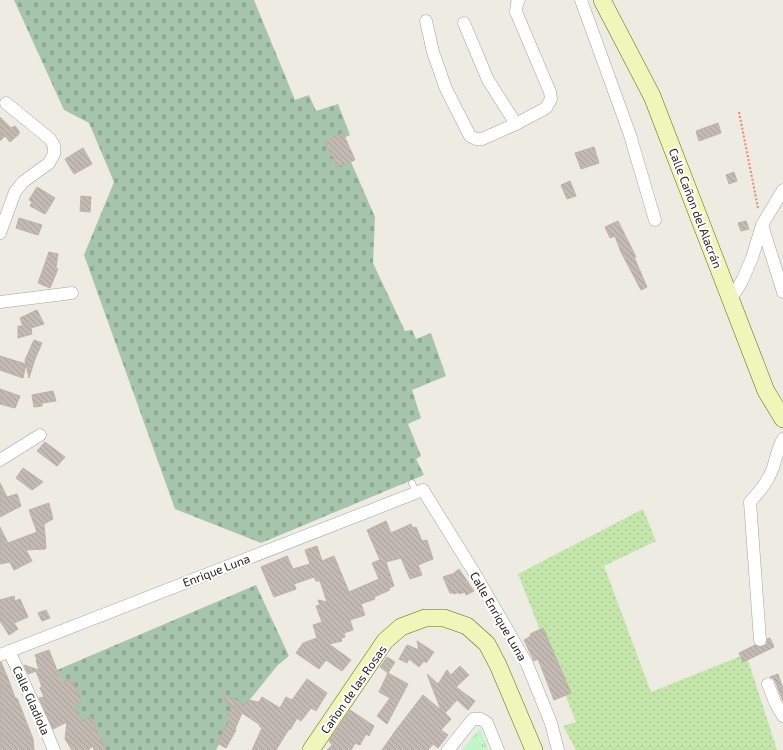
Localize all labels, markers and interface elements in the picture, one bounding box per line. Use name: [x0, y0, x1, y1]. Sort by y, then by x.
street label: Calle Cañon del Alacrán: [667, 146, 725, 270]
street label: Enrique Luna: [180, 551, 252, 589]
street label: Calle Enrique Luna: [468, 569, 530, 663]
street label: Cañon de las Rosas: [317, 642, 389, 736]
street label: Calle Gladiola: [11, 663, 53, 737]

